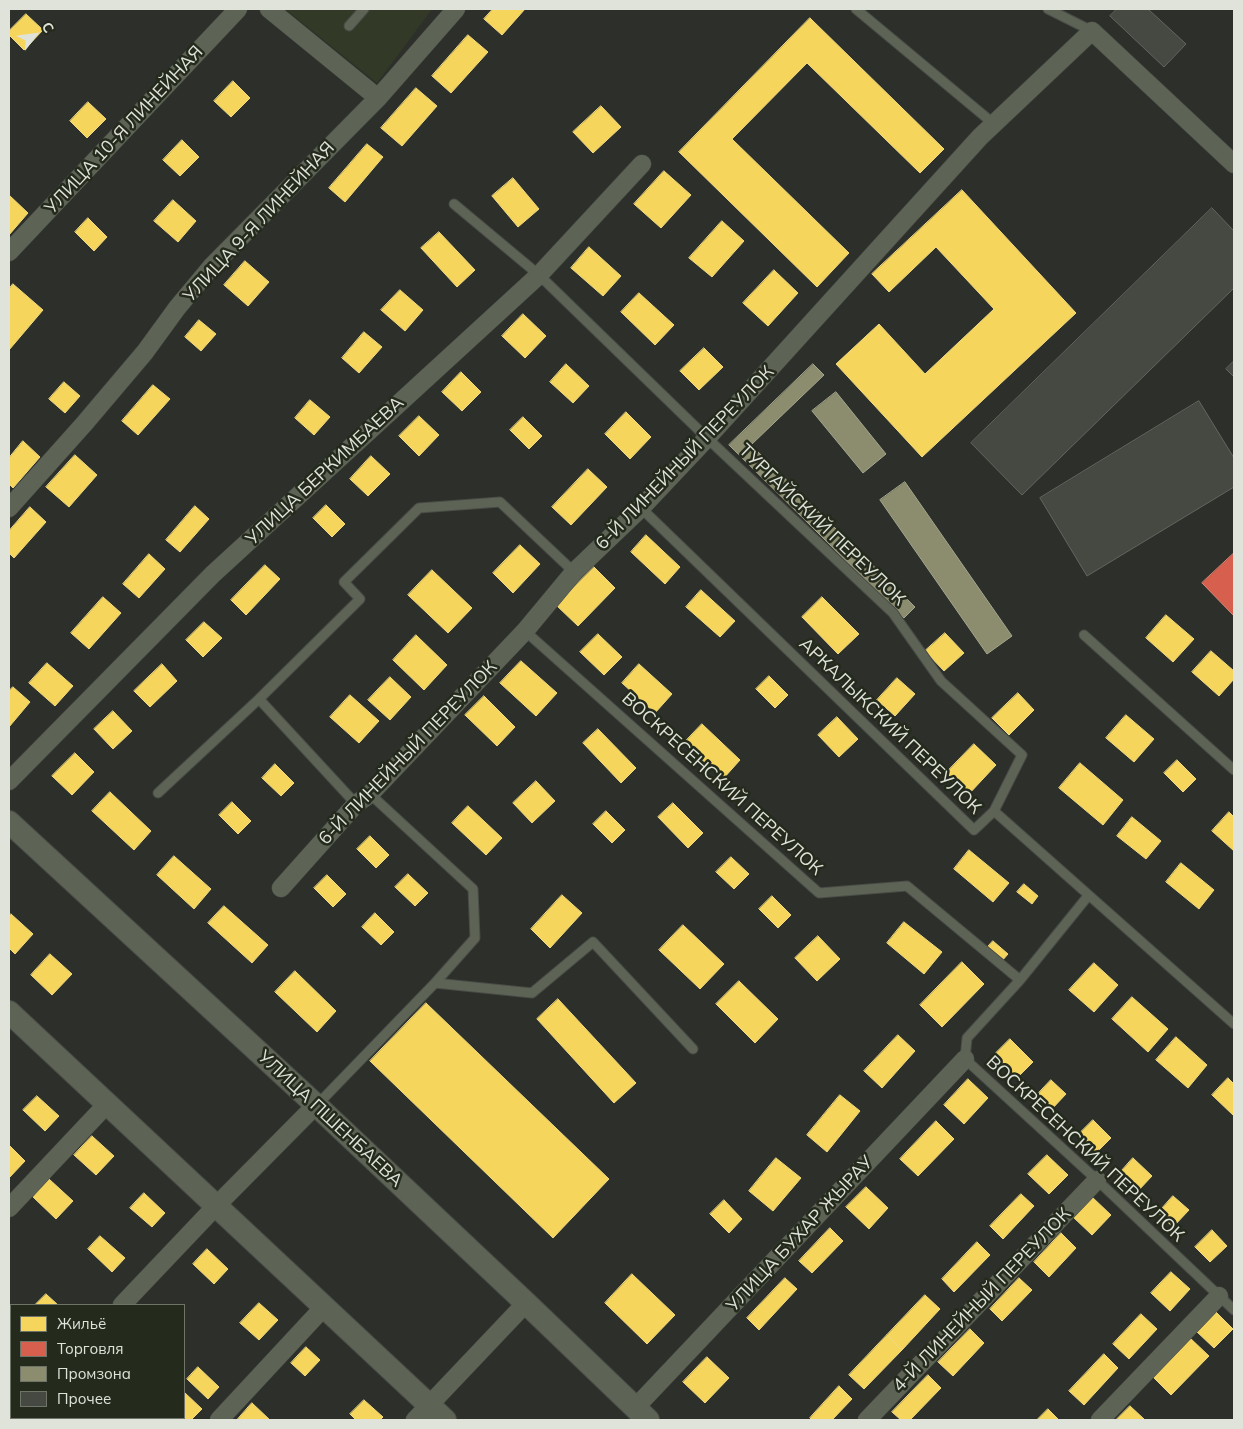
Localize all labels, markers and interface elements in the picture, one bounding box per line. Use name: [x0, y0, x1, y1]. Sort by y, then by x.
north arrow: [10, 10, 60, 60]
text: С: [38, 19, 58, 36]
street label: УЛИЦА 10-Я ЛИНЕЙНАЯ: [40, 41, 208, 219]
street label: УЛИЦА 9-Я ЛИНЕЙНАЯ: [179, 137, 339, 307]
street label: 6-Й ЛИНЕЙНЫЙ ПЕРЕУЛОК: [591, 362, 779, 554]
street label: УЛИЦА БЕРКИМБАЕВА: [242, 392, 408, 550]
street label: ТУРГАЙСКИЙ ПЕРЕУЛОК: [734, 440, 910, 610]
street label: АРКАЛЫКСКИЙ ПЕРЕУЛОК: [795, 633, 985, 819]
street label: 6-Й ЛИНЕЙНЫЙ ПЕРЕУЛОК: [314, 657, 502, 849]
street label: ВОСКРЕСЕНСКИЙ ПЕРЕУЛОК: [617, 688, 827, 880]
street label: УЛИЦА ПШЕНБАЕВА: [253, 1046, 407, 1192]
street label: ВОСКРЕСЕНСКИЙ ПЕРЕУЛОК: [981, 1051, 1189, 1247]
street label: УЛИЦА БУХАР ЖЫРАУ: [722, 1152, 878, 1316]
street label: 4-Й ЛИНЕЙНЫЙ ПЕРЕУЛОК: [888, 1204, 1076, 1396]
legend: [10, 1304, 185, 1419]
text: Жильё: [57, 1314, 106, 1333]
text: Торговля: [57, 1339, 124, 1358]
text: Промзона: [57, 1364, 131, 1383]
text: Прочее: [57, 1389, 111, 1408]

